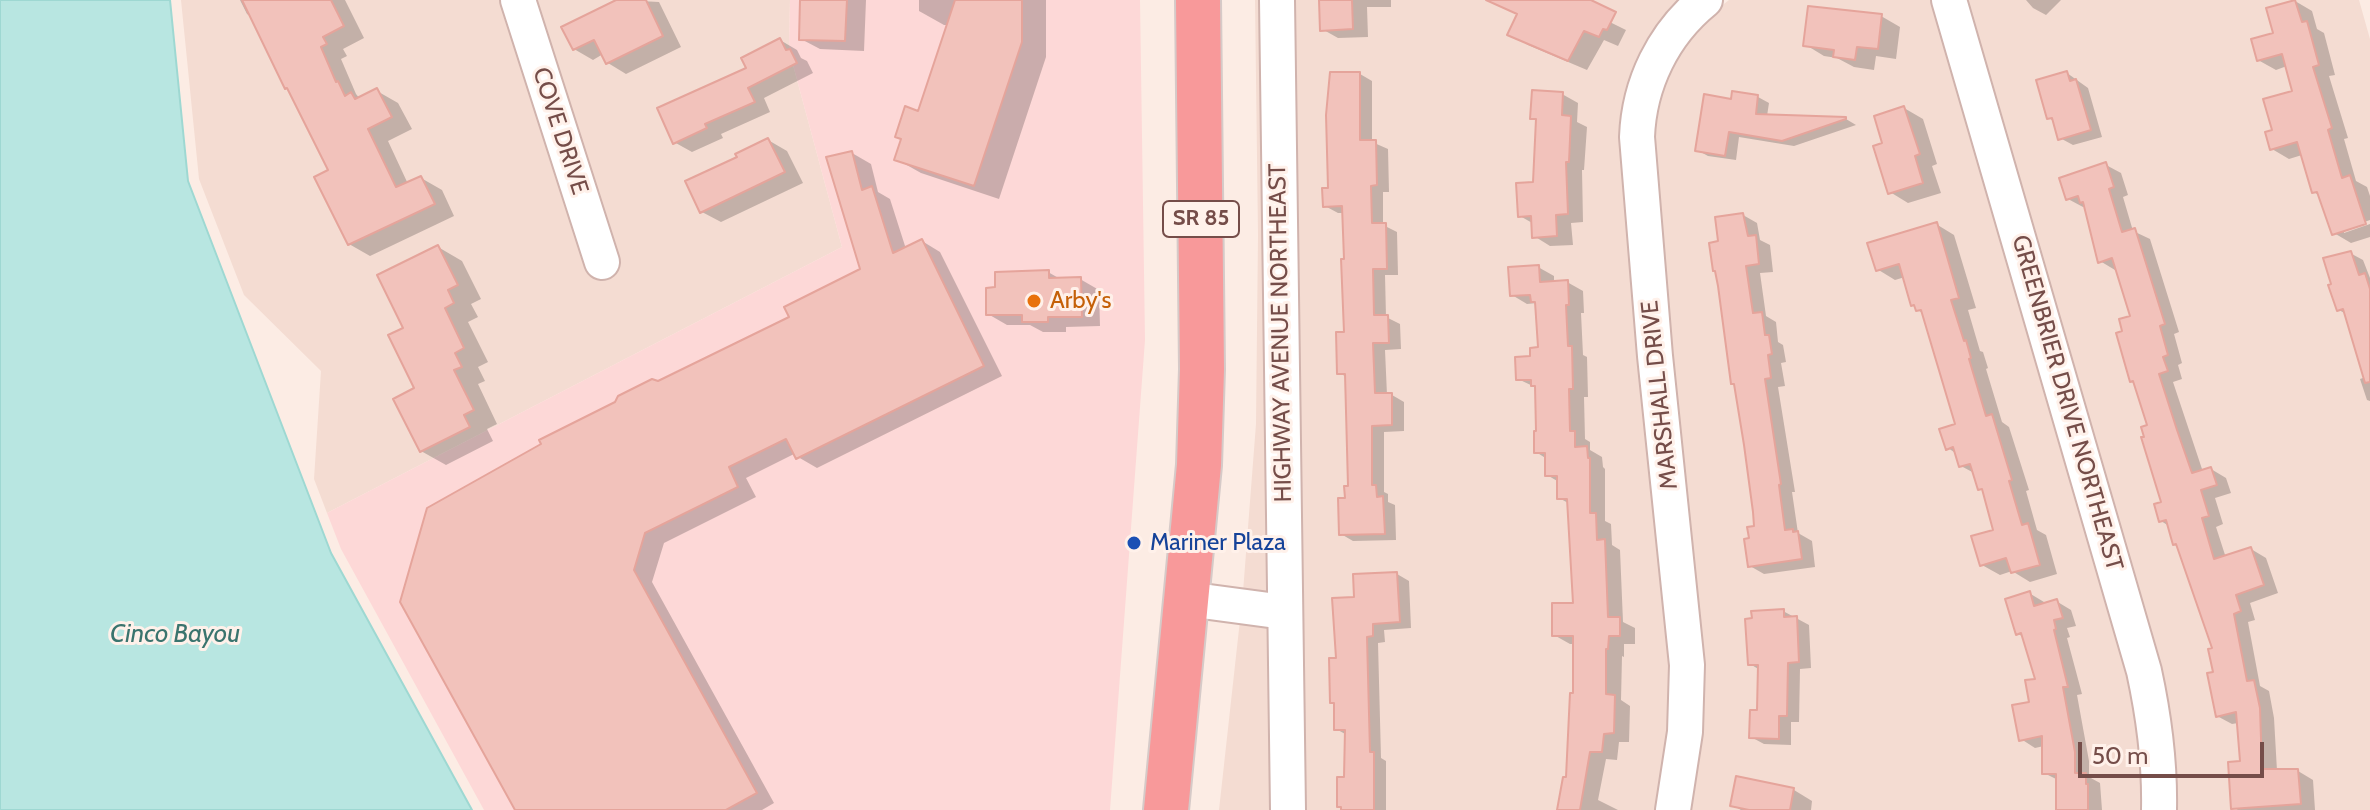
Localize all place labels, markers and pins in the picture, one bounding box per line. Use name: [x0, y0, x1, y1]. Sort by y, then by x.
place label: Arby's: [1050, 287, 1111, 315]
marker: Arby's: [1025, 292, 1043, 310]
place label: Mariner Plaza: [1150, 529, 1286, 557]
marker: Mariner Plaza: [1125, 534, 1143, 552]

